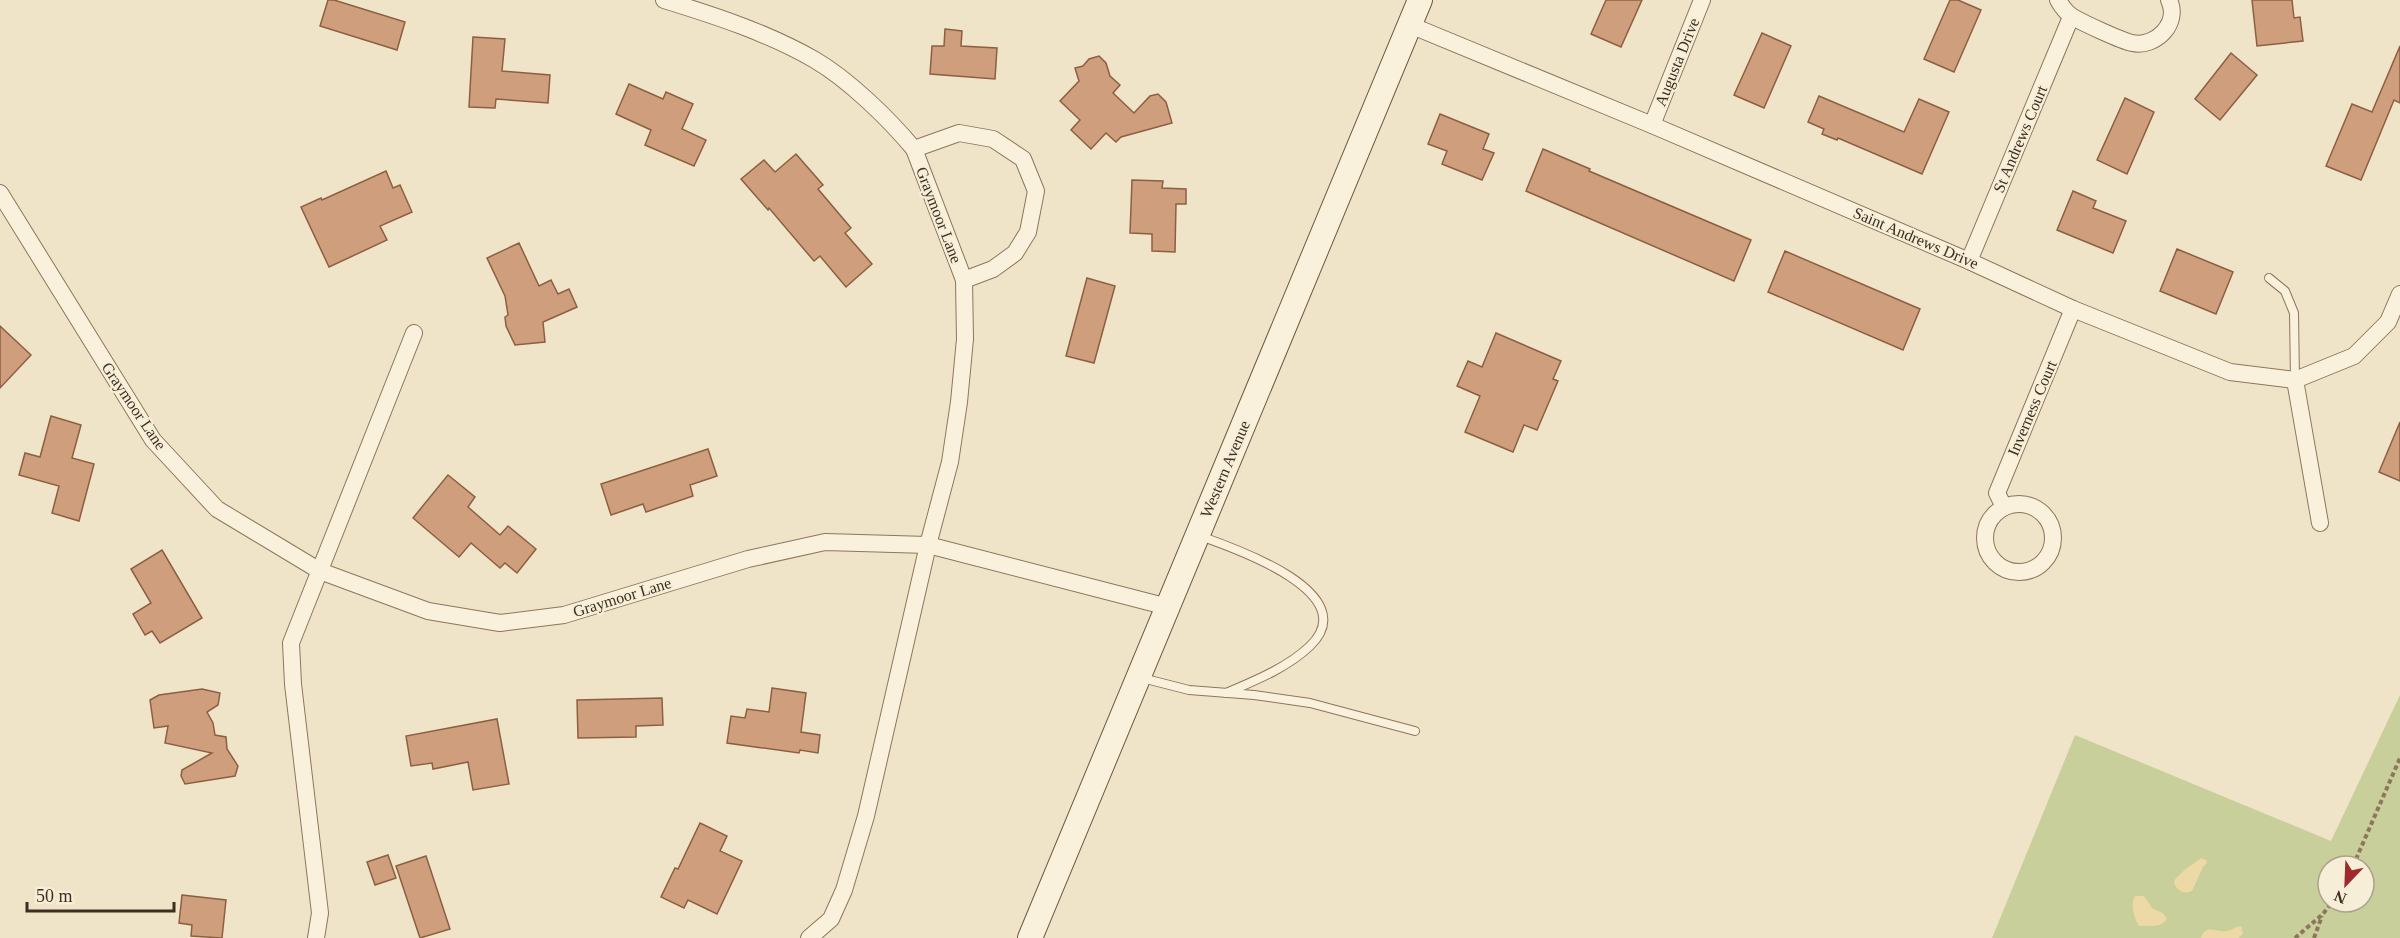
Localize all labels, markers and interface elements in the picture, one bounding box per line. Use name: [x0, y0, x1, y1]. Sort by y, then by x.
street label: Augusta Drive: [1652, 15, 1703, 109]
street label: St Andrews Court: [1990, 82, 2050, 195]
street label: Graymoor Lane: [912, 164, 965, 266]
street label: Saint Andrews Drive: [1851, 204, 1981, 272]
street label: Inverness Court: [2004, 357, 2060, 458]
street label: Graymoor Lane: [98, 359, 169, 453]
street label: Western Avenue: [1197, 418, 1253, 520]
street label: Graymoor Lane: [571, 574, 673, 621]
north arrow: [2316, 854, 2376, 914]
scale bar: [27, 875, 174, 913]
text: 50 m: [36, 886, 73, 906]
text: N: [2331, 887, 2349, 907]

